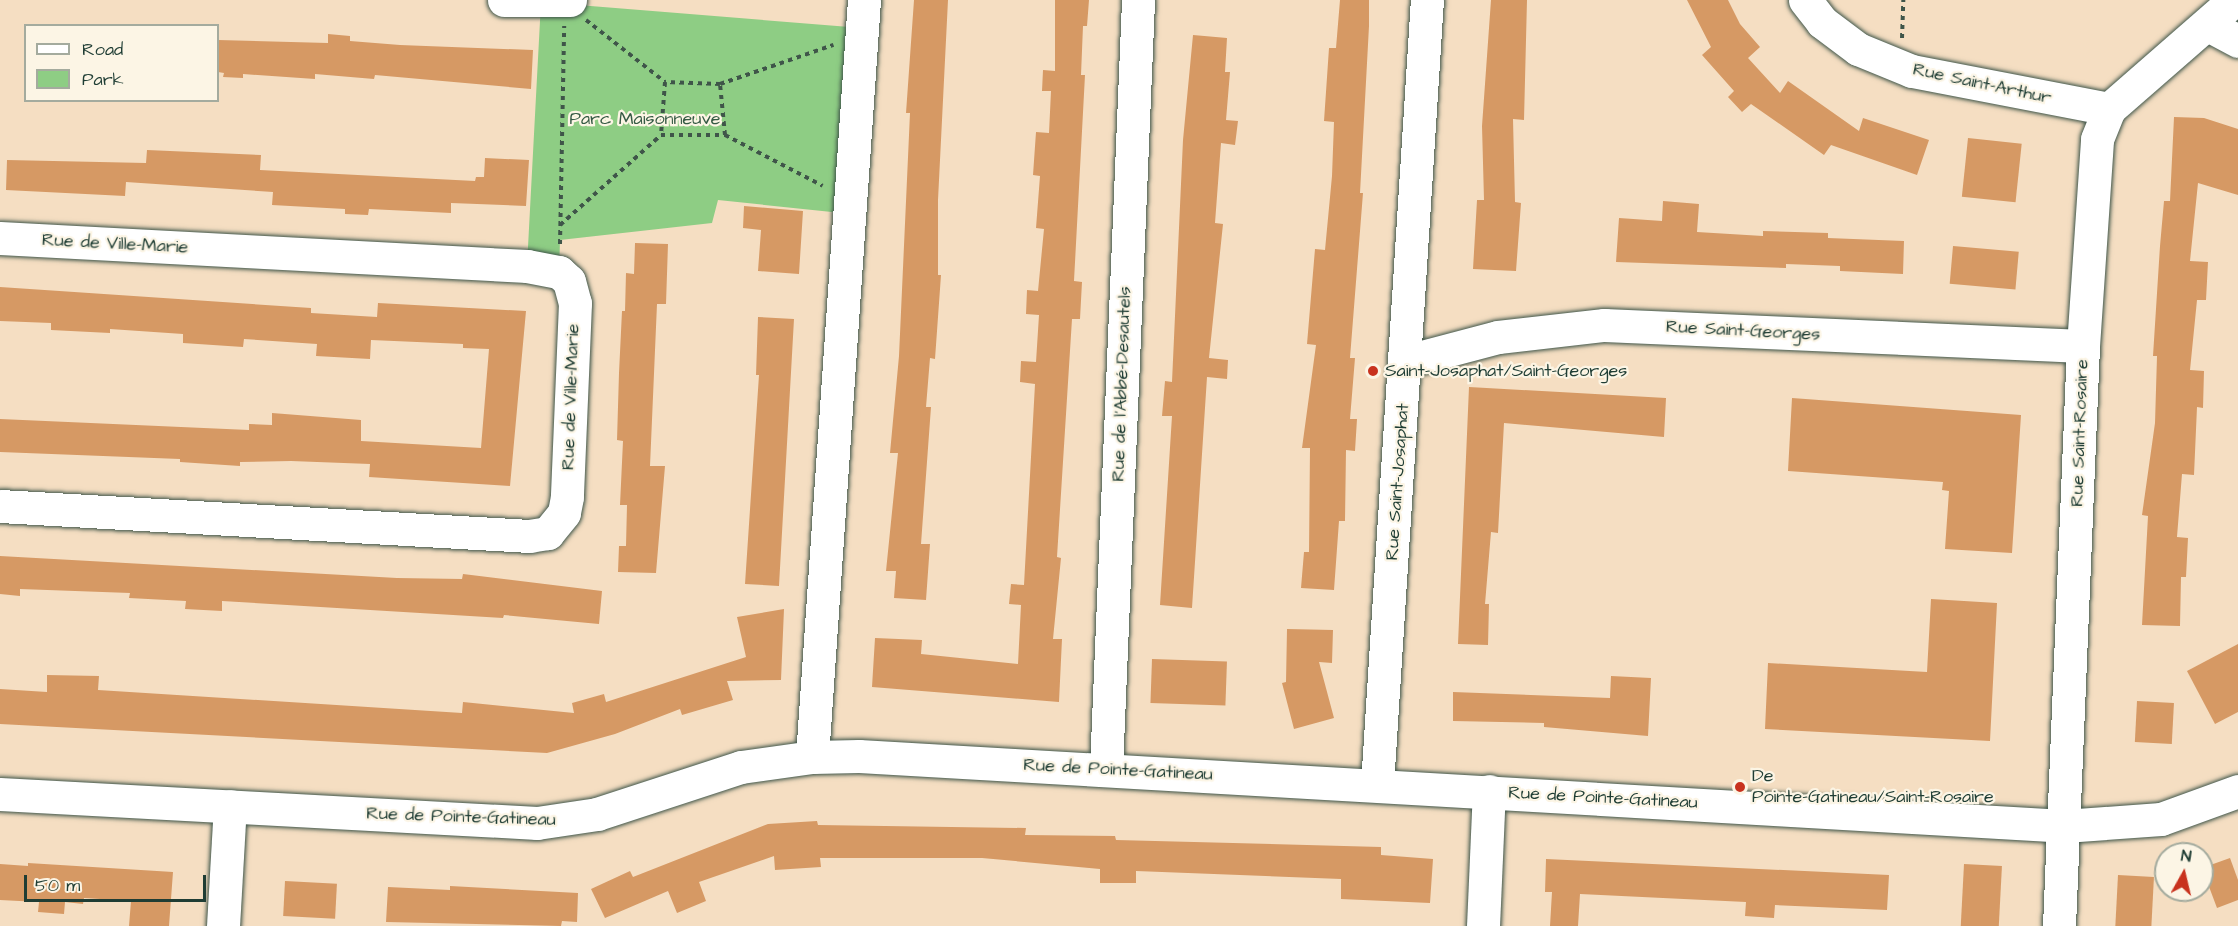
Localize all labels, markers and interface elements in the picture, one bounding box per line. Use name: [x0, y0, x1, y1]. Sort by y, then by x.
legend: [24, 24, 219, 102]
text: Road: [82, 37, 123, 62]
street label: Rue Saint-Arthur: [1911, 59, 2053, 109]
text: Park: [82, 67, 124, 92]
park label: Parc Maisonneuve: [569, 108, 721, 130]
street label: Rue de Ville-Marie: [41, 229, 189, 259]
street label: Rue de l'Abbé-Desautels: [1108, 286, 1136, 482]
street label: Rue Saint-Georges: [1665, 316, 1821, 346]
street label: Rue de Ville-Marie: [558, 323, 584, 471]
street label: Rue Saint-Rosaire: [2067, 359, 2093, 507]
place label: Saint-Josaphat/Saint-Georges: [1385, 360, 1627, 382]
marker: Saint-Josaphat/Saint-Georges: [1366, 364, 1380, 378]
street label: Rue Saint-Josaphat: [1382, 403, 1414, 561]
street label: Rue de Pointe-Gatineau: [1023, 754, 1213, 786]
place label: De Pointe-Gatineau/Saint-Rosaire: [1752, 766, 1994, 808]
marker: De Pointe-Gatineau/Saint-Rosaire: [1733, 780, 1747, 794]
street label: Rue de Pointe-Gatineau: [1508, 782, 1698, 814]
street label: Rue de Pointe-Gatineau: [366, 803, 556, 831]
north arrow: [2154, 842, 2214, 902]
text: N: [2180, 845, 2193, 868]
scale bar: [27, 863, 208, 901]
text: 50 m: [35, 873, 80, 898]

